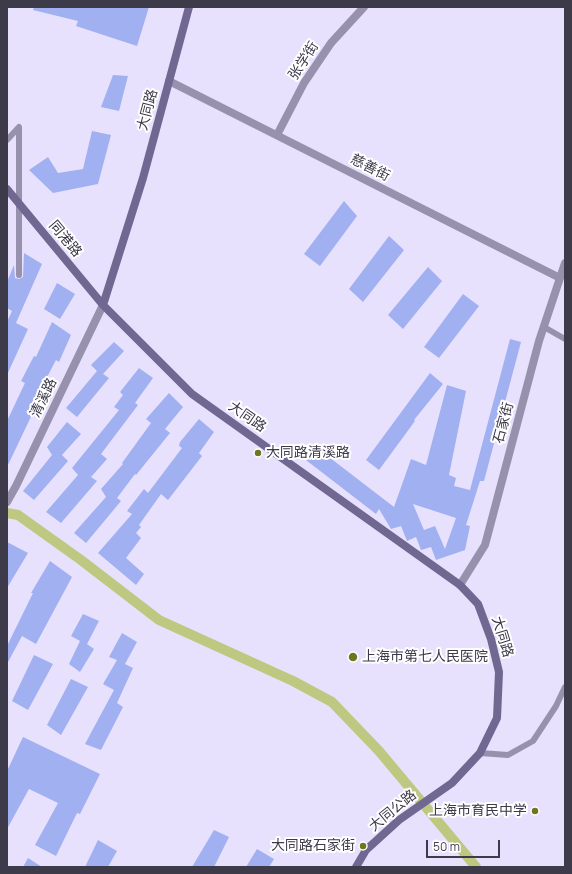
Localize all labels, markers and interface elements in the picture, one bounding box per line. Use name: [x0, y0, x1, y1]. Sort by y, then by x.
street label: 张学街: [286, 39, 322, 83]
street label: 大同路: [134, 88, 162, 132]
street label: 慈善街: [347, 151, 393, 185]
street label: 同港路: [45, 218, 85, 260]
street label: 清溪路: [27, 375, 61, 421]
street label: 大同路: [225, 398, 269, 436]
street label: 石家街: [490, 401, 518, 445]
place label: 大同路清溪路: [266, 445, 350, 461]
marker: 大同路清溪路: [253, 448, 263, 458]
street label: 大同路: [488, 614, 516, 660]
place label: 上海市第七人民医院: [362, 649, 488, 665]
marker: 上海市第七人民医院: [347, 651, 359, 663]
street label: 大同公路: [366, 787, 420, 835]
place label: 上海市育民中学: [429, 803, 527, 819]
marker: 上海市育民中学: [530, 806, 540, 816]
scale bar: [428, 832, 502, 858]
place label: 大同路石家街: [271, 838, 355, 854]
text: 50 m: [433, 838, 460, 855]
marker: 大同路石家街: [358, 841, 368, 851]

